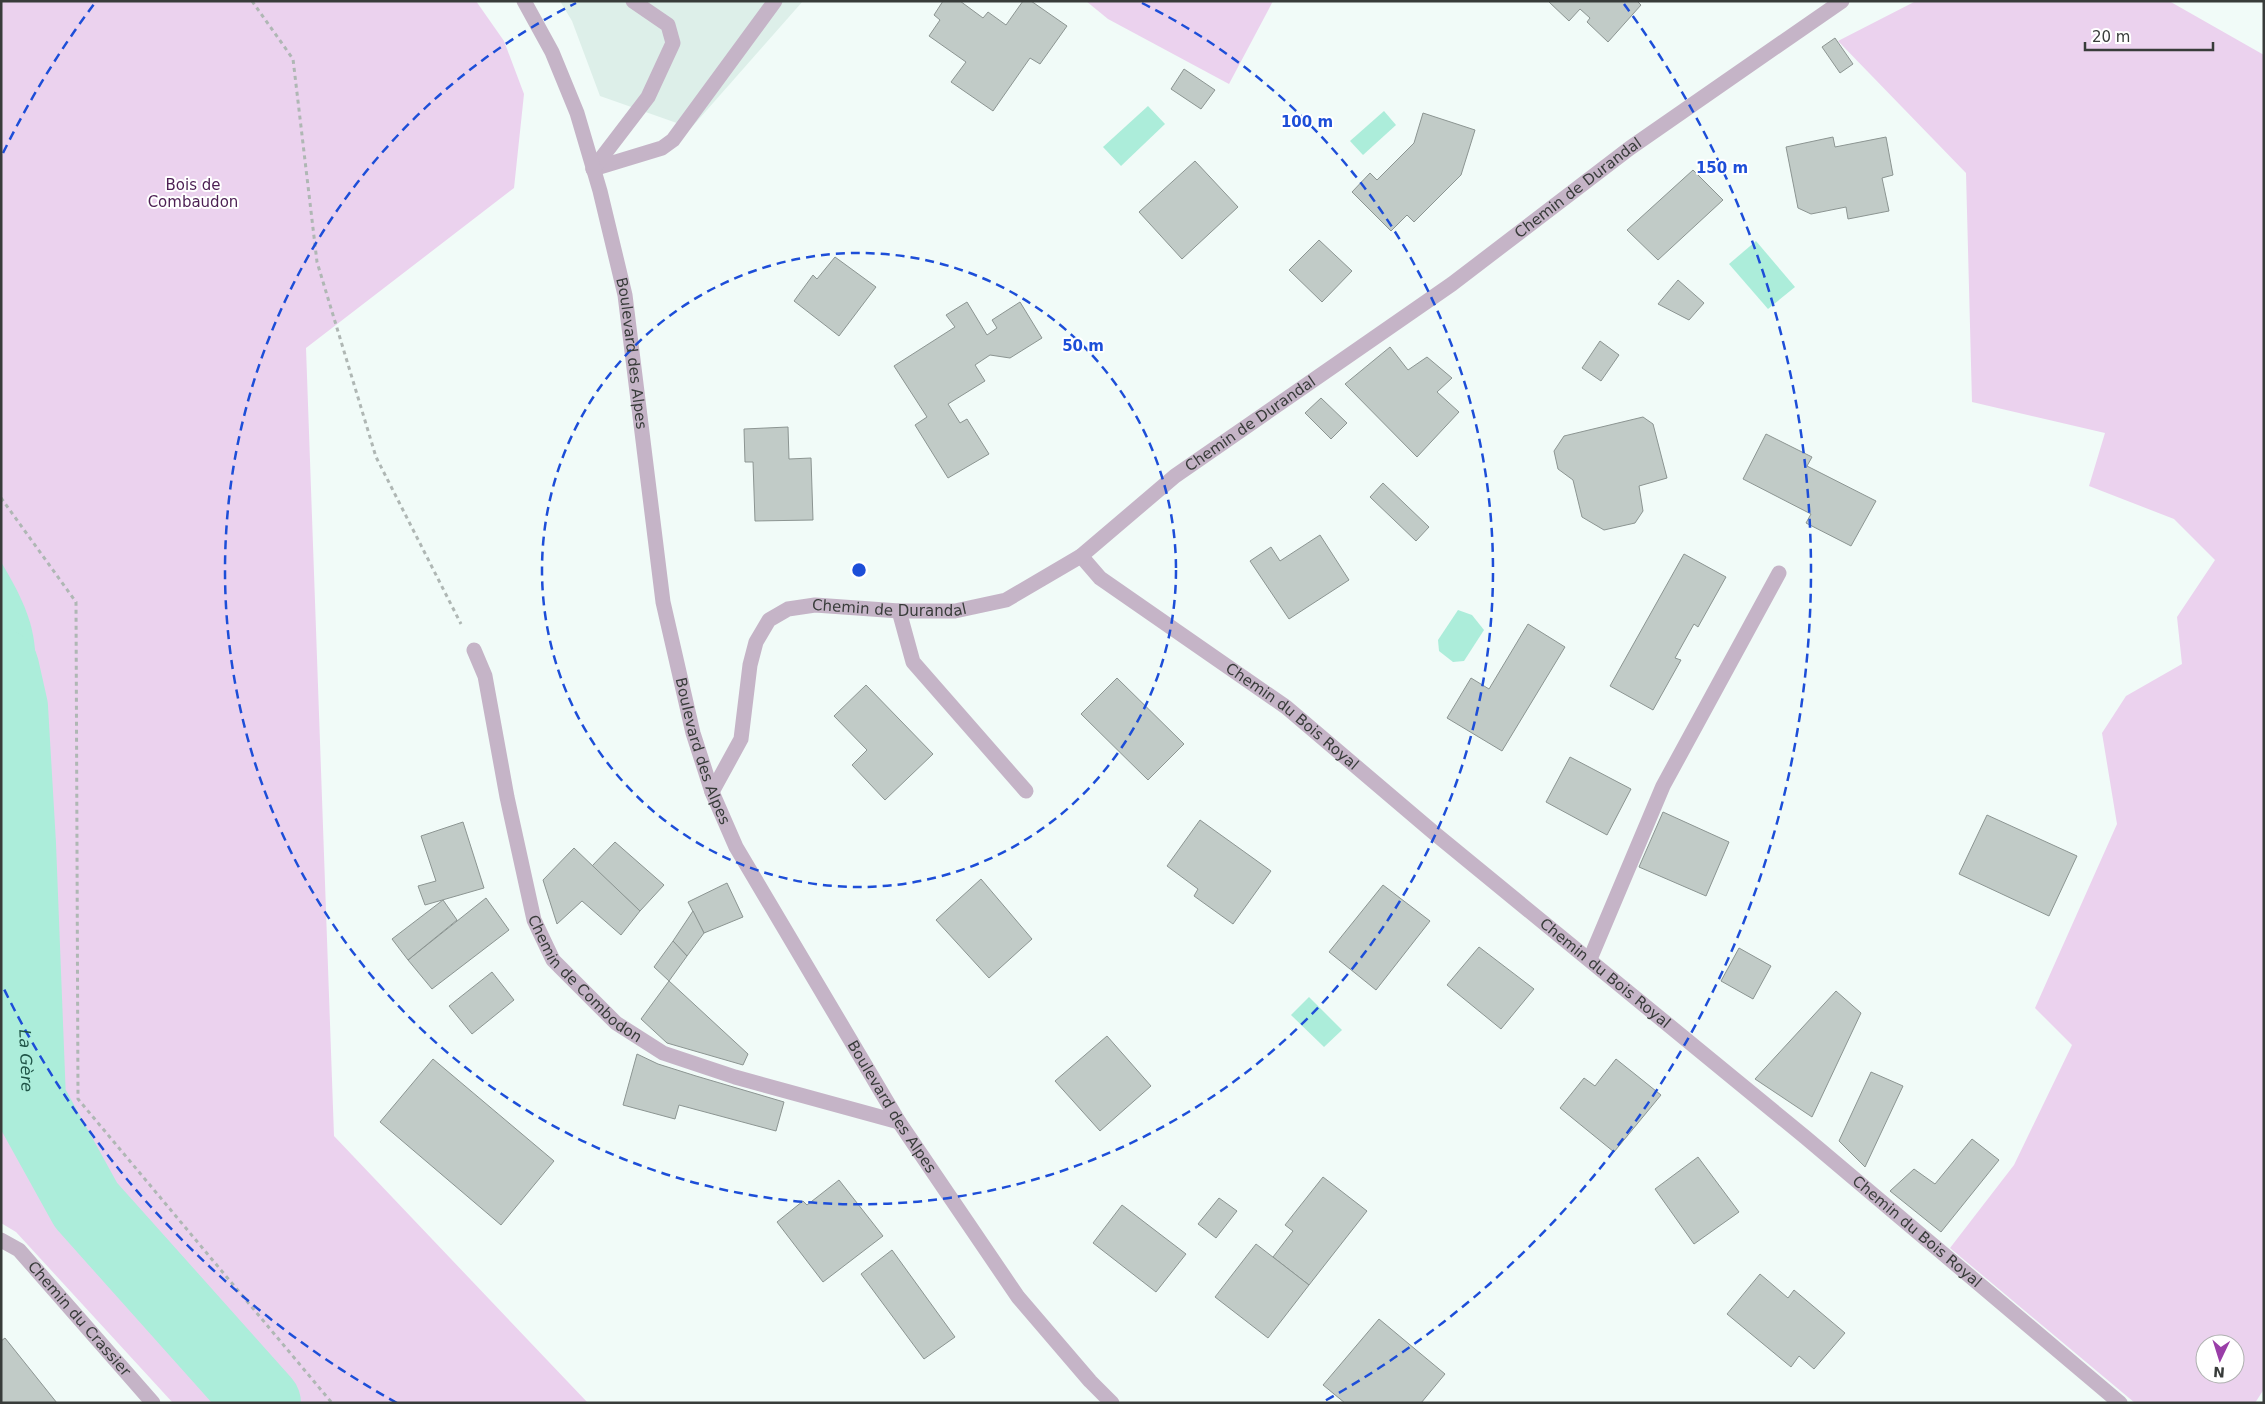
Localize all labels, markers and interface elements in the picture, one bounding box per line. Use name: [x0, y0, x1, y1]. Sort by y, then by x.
scale bar: [2085, 20, 2212, 52]
text: 20 m: [2092, 28, 2130, 46]
text: 100 m: [1281, 113, 1333, 131]
street label: Chemin de Durandal: [1511, 134, 1645, 242]
text: 150 m: [1696, 159, 1748, 177]
park label: Bois de Combaudon: [148, 176, 238, 211]
street label: Boulevard des Alpes: [612, 275, 651, 430]
text: 50 m: [1062, 337, 1104, 355]
street label: Chemin de Durandal: [1182, 372, 1319, 475]
centre of rings: [850, 561, 868, 579]
street label: Chemin de Durandal: [811, 596, 968, 620]
street label: Chemin du Bois Royal: [1222, 659, 1362, 774]
street label: Boulevard des Alpes: [672, 676, 734, 827]
street label: Chemin de Combodon: [524, 912, 645, 1046]
street label: Chemin du Bois Royal: [1536, 914, 1674, 1032]
water label: La Gère: [15, 1029, 37, 1092]
street label: Boulevard des Alpes: [844, 1037, 940, 1177]
street label: Chemin du Bois Royal: [1849, 1172, 1985, 1291]
street label: Chemin du Crassier: [24, 1257, 135, 1381]
north arrow: [2195, 1334, 2245, 1384]
text: N: [2213, 1364, 2225, 1380]

